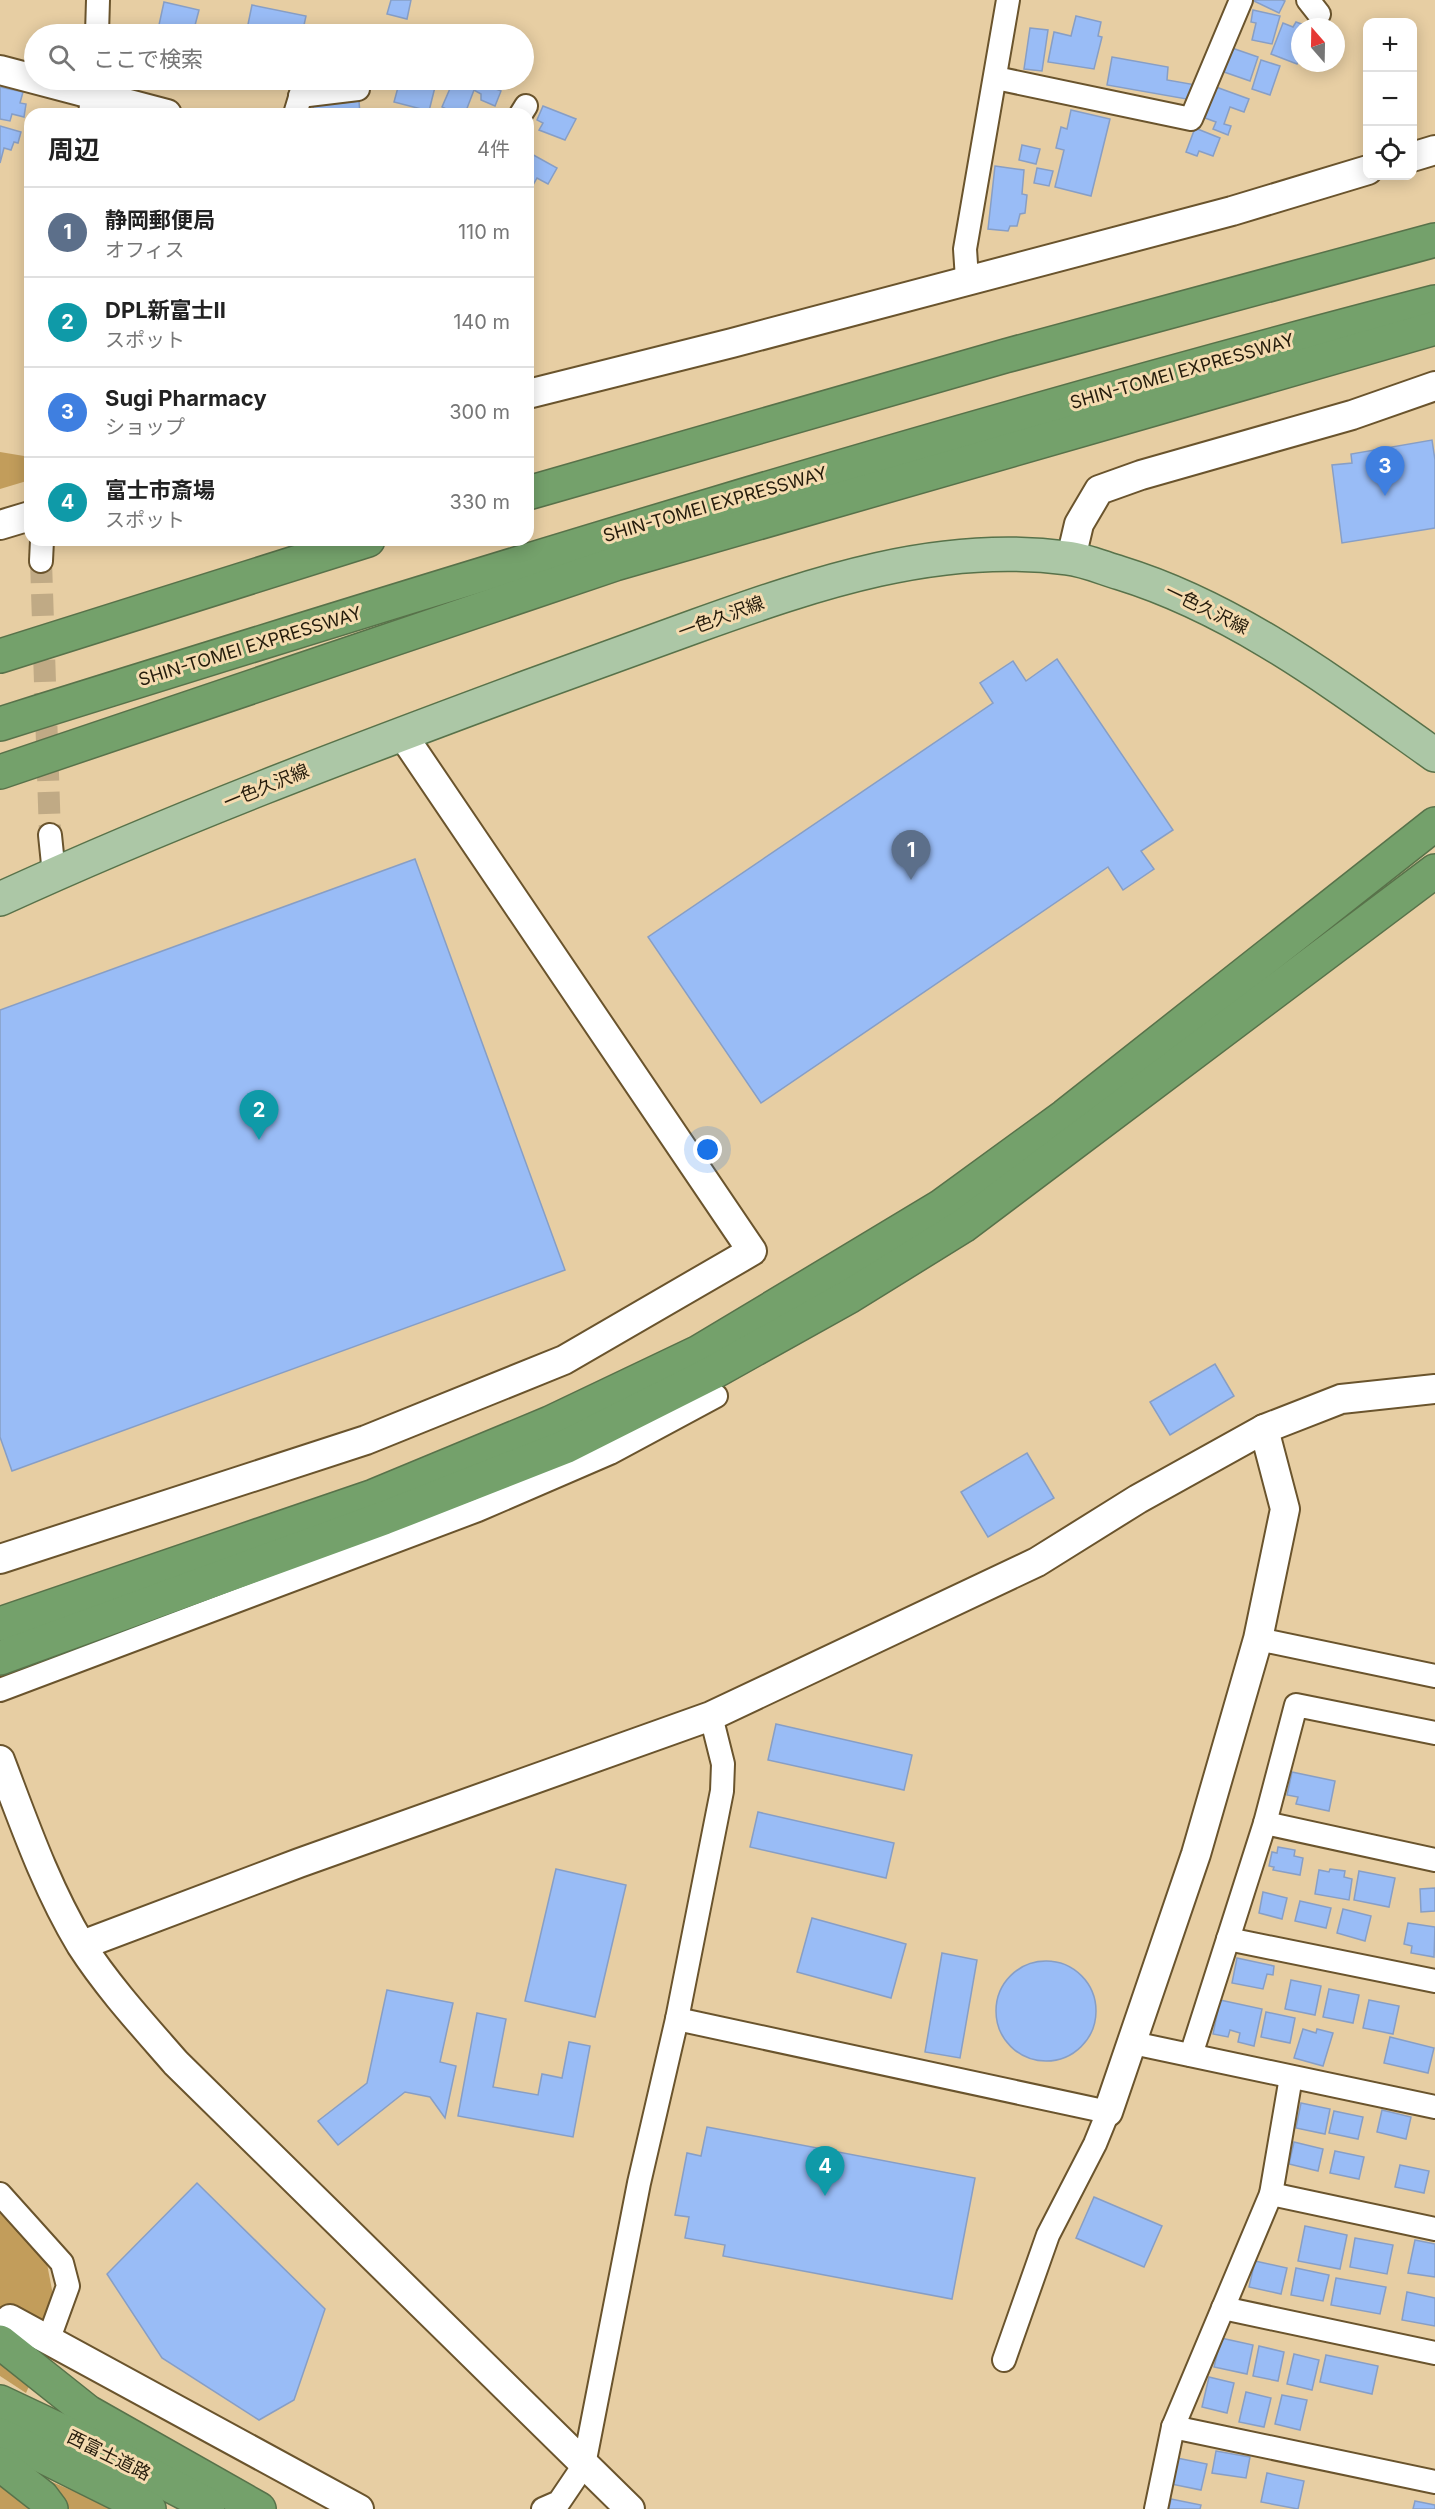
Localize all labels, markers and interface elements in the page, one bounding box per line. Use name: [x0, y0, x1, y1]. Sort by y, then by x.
north arrow: [1291, 18, 1345, 72]
map controls: [1363, 18, 1417, 180]
button: +: [1363, 18, 1417, 72]
search box: [24, 24, 534, 90]
icon: search: [45, 41, 78, 74]
text: ここで検索: [93, 46, 203, 72]
button: −: [1363, 72, 1417, 126]
button: locate: [1363, 126, 1417, 180]
text: 周辺: [48, 134, 100, 165]
text: 4件: [477, 137, 510, 161]
text: 静岡郵便局: [105, 207, 215, 233]
text: 1: [63, 220, 72, 244]
text: 110 m: [458, 220, 510, 244]
text: オフィス: [105, 238, 185, 262]
text: DPL新富士II: [105, 297, 226, 323]
text: 2: [61, 310, 74, 334]
text: 140 m: [453, 310, 510, 334]
text: スポット: [105, 328, 185, 352]
street label: SHIN-TOMEI EXPRESSWAY: [1067, 329, 1297, 413]
text: Sugi Pharmacy: [105, 385, 267, 411]
text: 3: [61, 400, 74, 424]
text: 300 m: [449, 400, 510, 424]
text: ショップ: [105, 415, 185, 439]
pin: 3: [1366, 446, 1404, 496]
street label: SHIN-TOMEI EXPRESSWAY: [600, 462, 830, 546]
text: 富士市斎場: [105, 477, 215, 503]
text: 4: [61, 490, 74, 514]
text: 330 m: [450, 490, 510, 514]
text: スポット: [105, 508, 185, 532]
street label: 一色久沢線: [1162, 580, 1252, 638]
street label: 一色久沢線: [675, 592, 767, 642]
street label: SHIN-TOMEI EXPRESSWAY: [136, 602, 364, 690]
street label: 一色久沢線: [220, 759, 312, 813]
pin: 1: [892, 830, 930, 880]
pin: 2: [240, 1090, 278, 1140]
your location: [693, 1135, 722, 1164]
pin: 4: [806, 2146, 844, 2196]
street label: 西富士道路: [64, 2426, 154, 2484]

